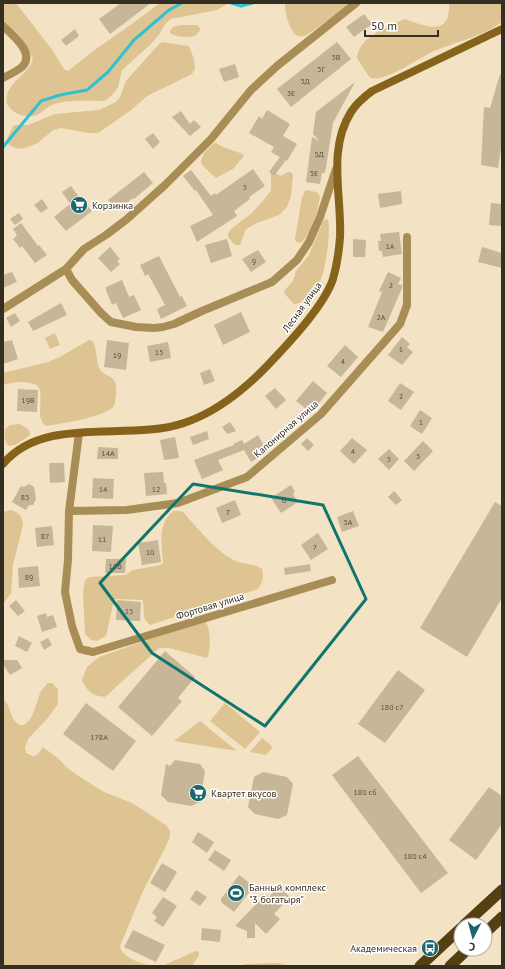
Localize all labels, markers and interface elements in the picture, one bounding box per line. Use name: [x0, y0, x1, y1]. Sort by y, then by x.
scale bar: [365, 12, 438, 38]
text: 50 m: [371, 18, 397, 33]
house number: 3В: [331, 52, 341, 62]
house number: 3Г: [317, 64, 325, 74]
house number: 3Д: [300, 76, 311, 86]
house number: 3Е: [287, 88, 295, 98]
house number: 5Д: [314, 149, 325, 159]
house number: 5Е: [310, 168, 318, 178]
house number: 5: [243, 182, 247, 192]
supermarket icon: Корзинка: [69, 195, 89, 215]
place label: Корзинка: [92, 199, 133, 212]
house number: 1А: [385, 241, 395, 251]
house number: 9: [252, 256, 256, 266]
street label: Лесная улица: [279, 279, 325, 335]
house number: 2: [389, 280, 393, 290]
house number: 2А: [376, 312, 386, 322]
house number: 1: [399, 344, 403, 354]
house number: 15: [155, 347, 163, 357]
house number: 19: [113, 350, 121, 360]
house number: 4: [341, 356, 346, 366]
house number: 2: [399, 391, 403, 401]
house number: 19В: [21, 395, 35, 405]
street label: Капонирная улица: [251, 397, 321, 461]
house number: 1: [419, 417, 423, 427]
house number: 4: [351, 446, 356, 456]
house number: 14А: [101, 448, 115, 458]
house number: 3: [416, 451, 420, 461]
house number: 5: [387, 454, 391, 464]
house number: 14: [99, 484, 108, 494]
house number: 12: [152, 484, 160, 494]
house number: 83: [21, 492, 29, 502]
house number: 6: [282, 495, 286, 505]
house number: 7: [226, 507, 230, 517]
house number: 5А: [343, 517, 353, 527]
house number: 87: [41, 531, 49, 541]
house number: 11: [98, 534, 106, 544]
house number: 7: [313, 542, 317, 552]
house number: 10: [146, 547, 155, 557]
house number: 11Б: [108, 561, 122, 571]
house number: 89: [25, 572, 33, 582]
street label: Фортовая улица: [174, 589, 246, 623]
house number: 15: [125, 606, 133, 616]
house number: 180 с7: [380, 702, 404, 712]
house number: 178А: [90, 732, 108, 742]
supermarket icon: Квартет вкусов: [188, 783, 208, 803]
place label: Квартет вкусов: [211, 787, 277, 800]
house number: 180 с6: [353, 787, 377, 797]
house number: 180 с4: [403, 851, 427, 861]
place label: Банный комплекс "3 богатыря": [249, 881, 327, 906]
sports icon: Банный комплекс "3 богатыря": [226, 883, 246, 903]
north arrow: [453, 917, 493, 957]
bus stop icon: Академическая: [420, 938, 440, 958]
text: С: [468, 940, 476, 954]
place label: Академическая: [350, 942, 417, 955]

